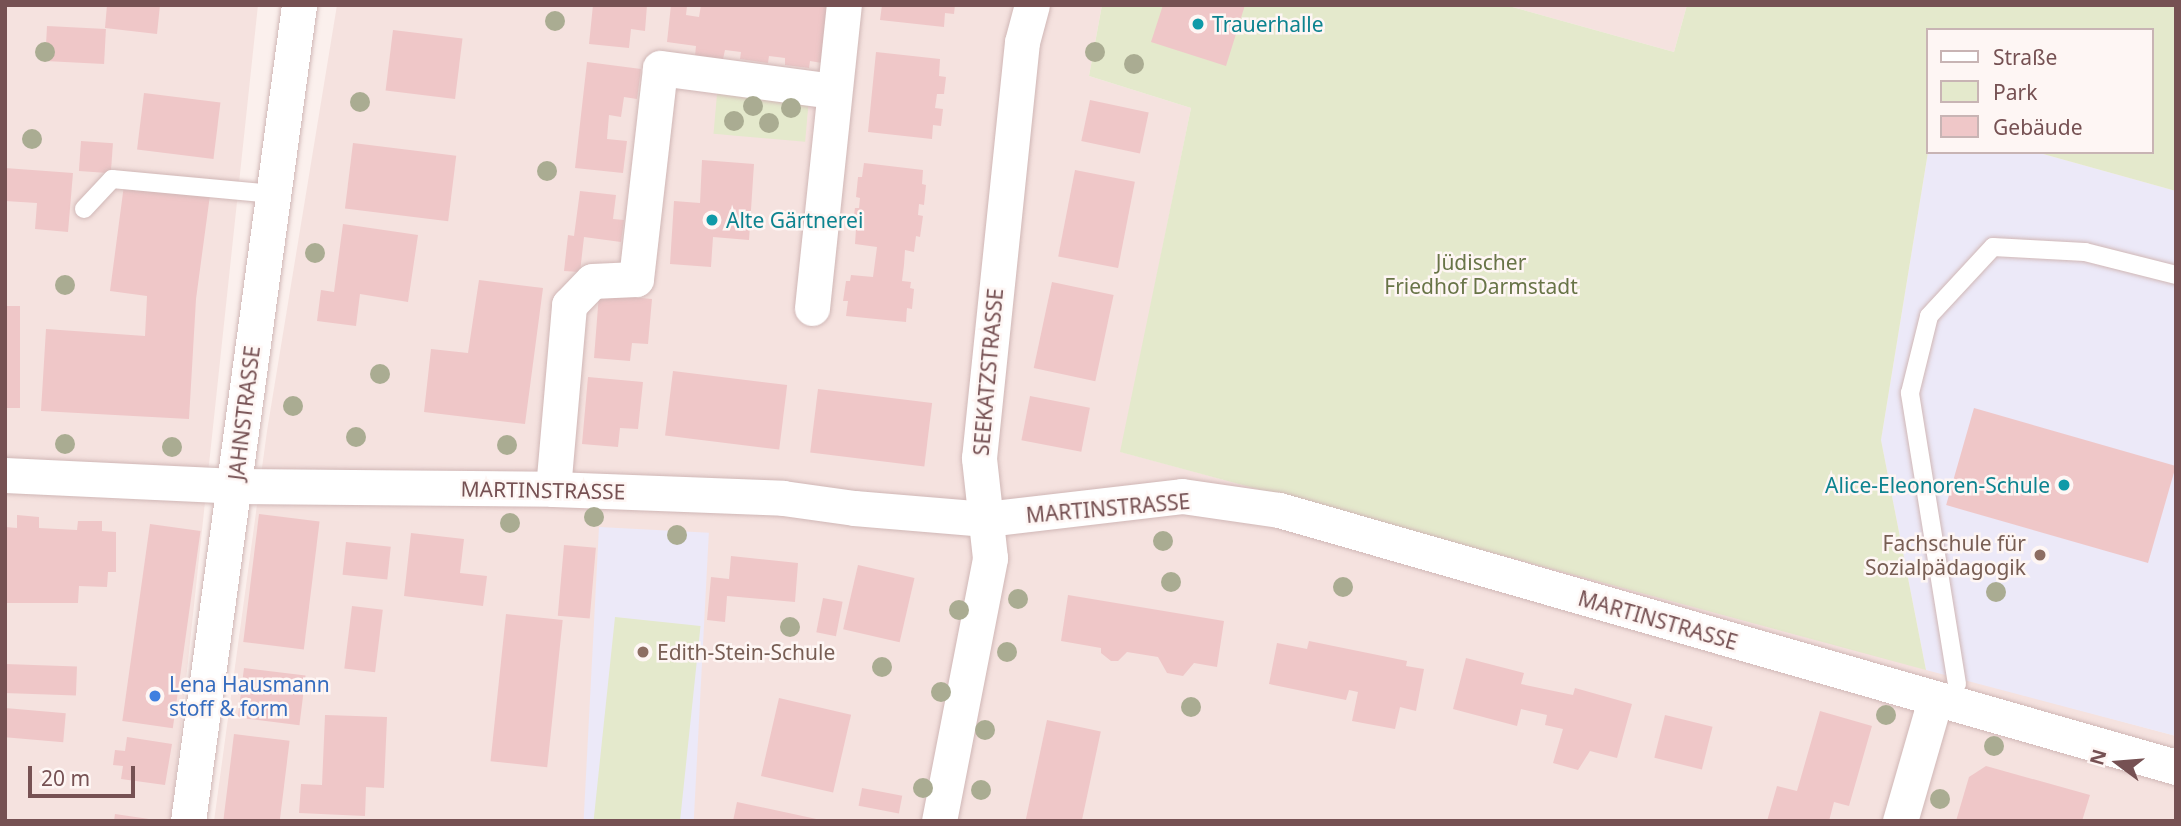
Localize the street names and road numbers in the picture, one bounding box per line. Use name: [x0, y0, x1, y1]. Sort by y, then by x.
street label: SEEKATZSTRASSE: [968, 287, 1008, 457]
street label: JAHNSTRASSE: [223, 344, 265, 482]
street label: MARTINSTRASSE: [460, 476, 626, 504]
street label: MARTINSTRASSE: [1025, 488, 1191, 528]
street label: MARTINSTRASSE: [1575, 585, 1741, 655]

